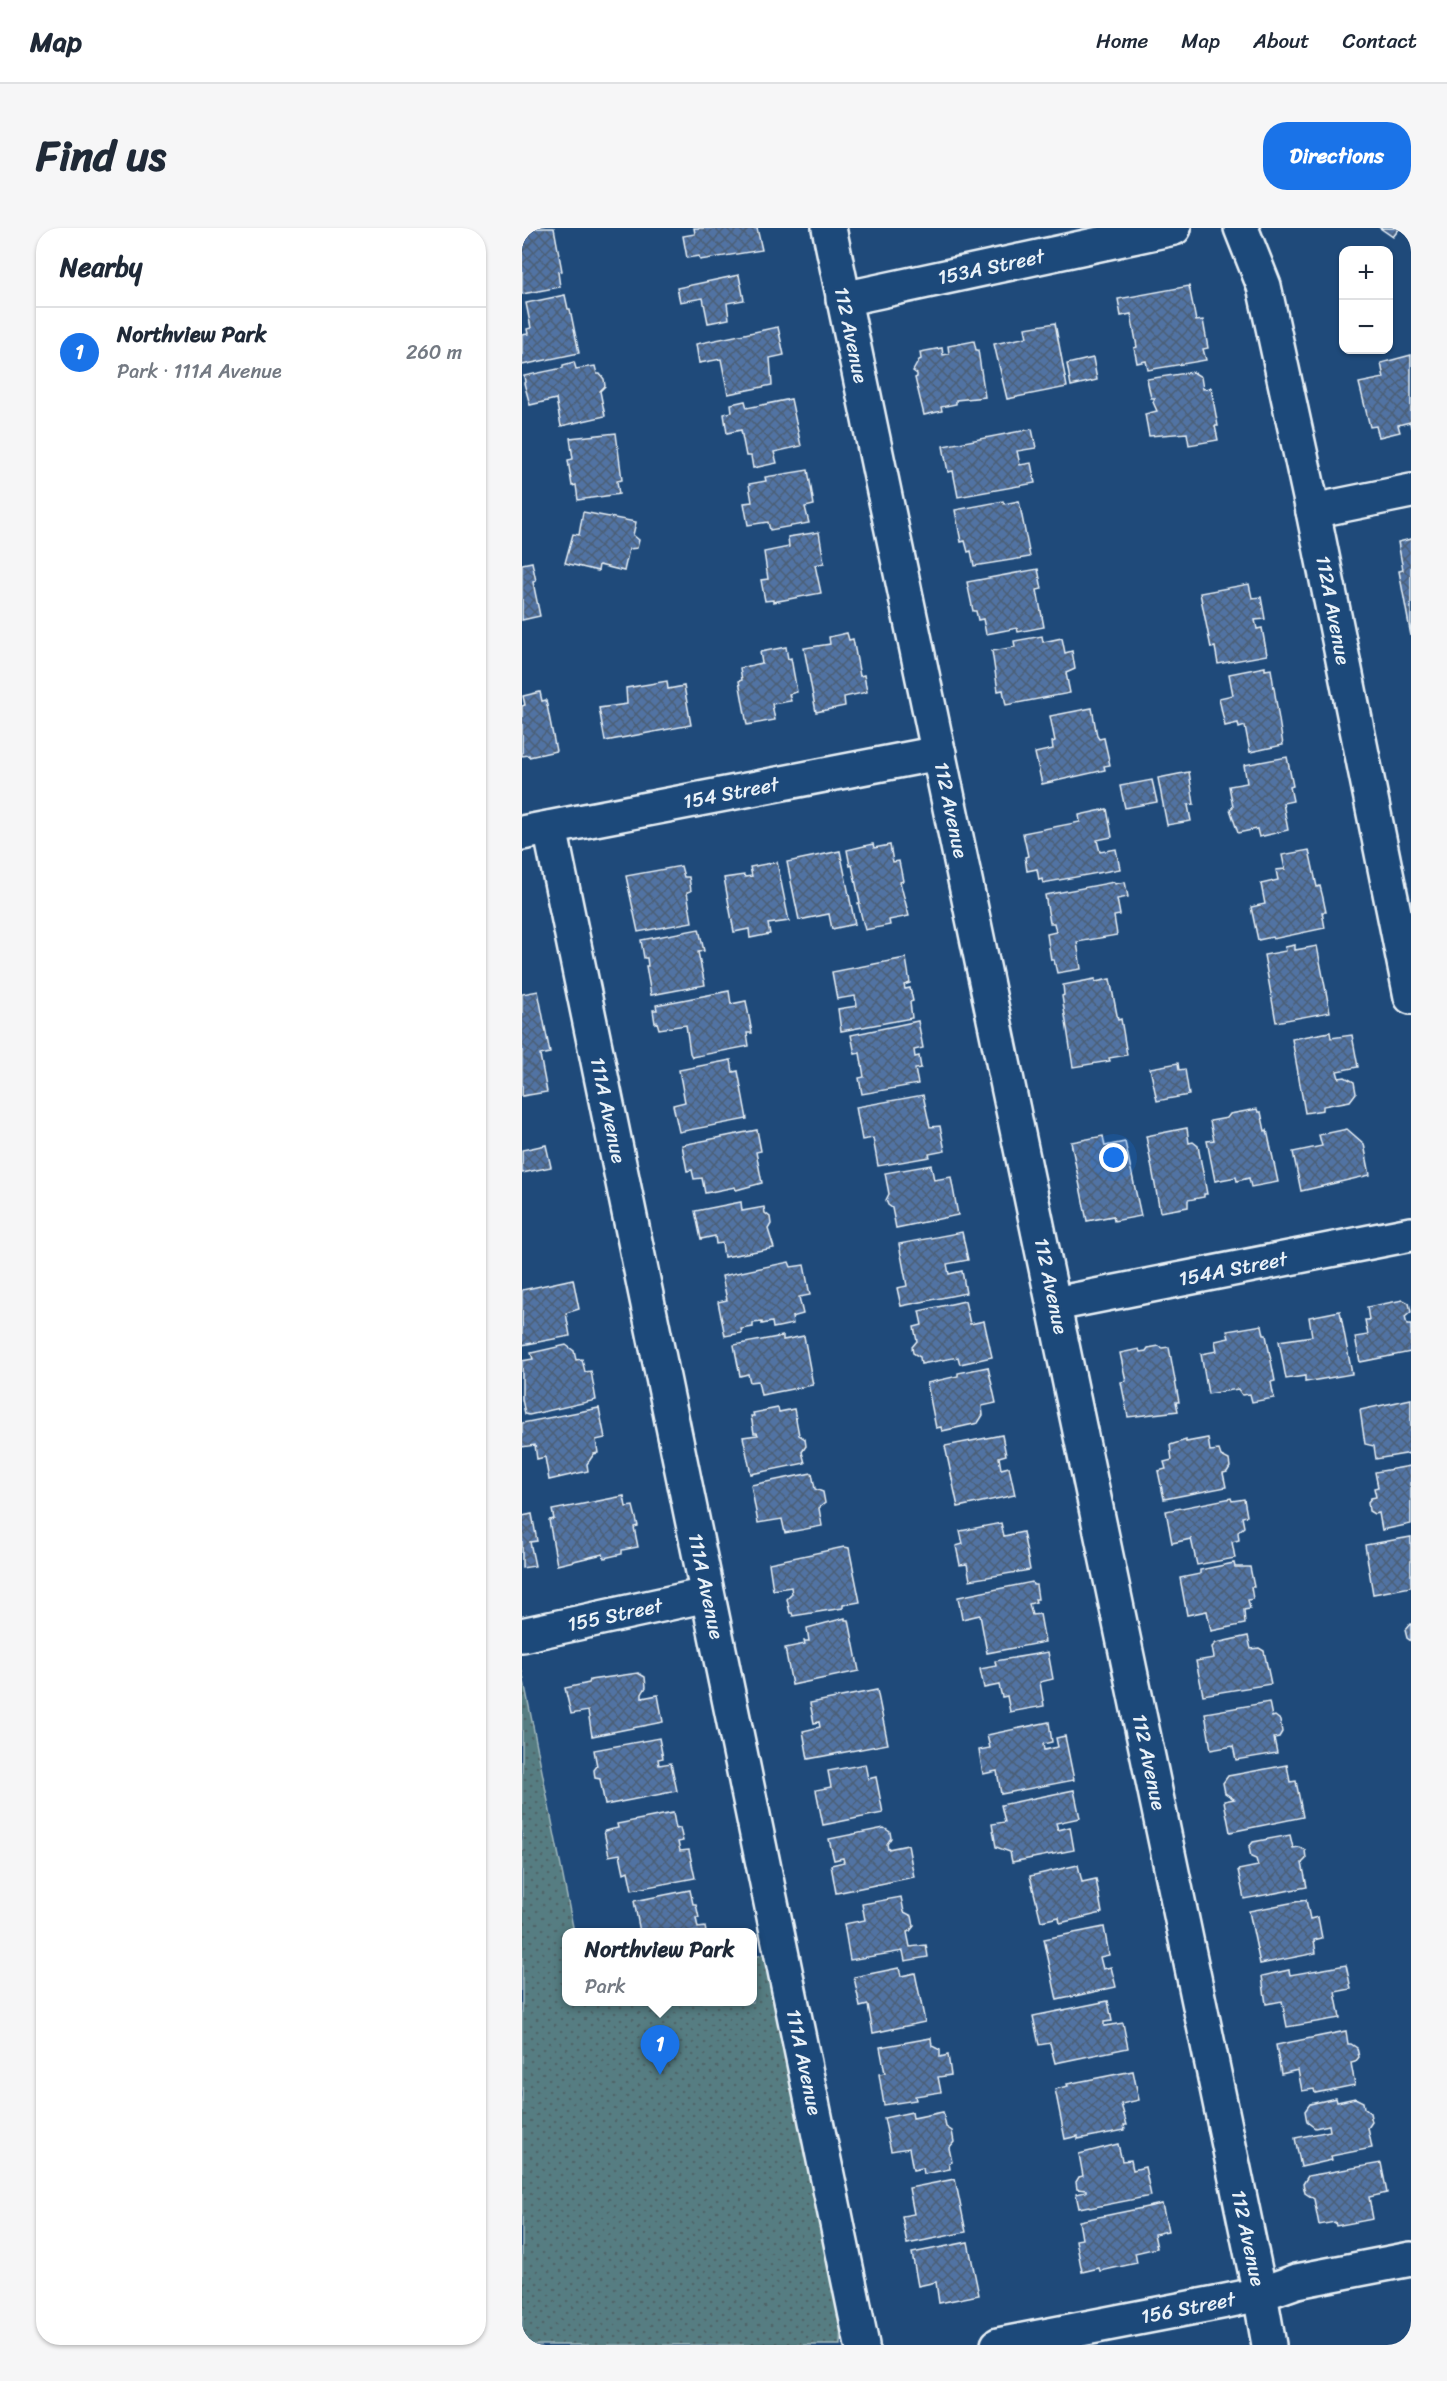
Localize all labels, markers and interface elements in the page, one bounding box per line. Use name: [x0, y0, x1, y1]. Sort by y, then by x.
text: Map: [30, 17, 82, 66]
text: Home: [1096, 22, 1148, 60]
text: Map: [1181, 22, 1220, 60]
text: About: [1253, 22, 1310, 60]
text: Contact: [1343, 22, 1417, 60]
text: Find us: [36, 119, 166, 193]
button: Directions: [1263, 122, 1411, 190]
street label: 153A Street: [934, 238, 1048, 295]
text: Nearby: [60, 244, 142, 290]
map controls: [1339, 246, 1393, 354]
button: +: [1339, 246, 1393, 300]
street label: 112 Avenue: [824, 284, 878, 387]
button: −: [1339, 300, 1393, 354]
text: Northview Park: [117, 315, 267, 354]
text: 1: [75, 335, 84, 370]
text: 260 m: [406, 335, 462, 370]
text: Park · 111A Avenue: [117, 354, 282, 389]
street label: 112A Avenue: [1305, 552, 1361, 668]
street label: 112 Avenue: [924, 759, 978, 862]
street label: 154 Street: [680, 766, 783, 819]
street label: 111A Avenue: [580, 1054, 636, 1167]
your location: [1099, 1143, 1128, 1172]
street label: 112 Avenue: [1024, 1235, 1078, 1338]
street label: 154A Street: [1176, 1241, 1291, 1297]
street label: 111A Avenue: [678, 1530, 734, 1643]
street label: 155 Street: [564, 1588, 667, 1642]
street label: 112 Avenue: [1122, 1711, 1176, 1814]
popup: [562, 1928, 757, 2006]
text: Northview Park: [585, 1930, 734, 1969]
text: Park: [585, 1969, 626, 2004]
street label: 111A Avenue: [776, 2006, 832, 2119]
pin: 1: [640, 2026, 680, 2075]
street label: 112 Avenue: [1221, 2187, 1275, 2290]
street label: 156 Street: [1138, 2282, 1239, 2334]

